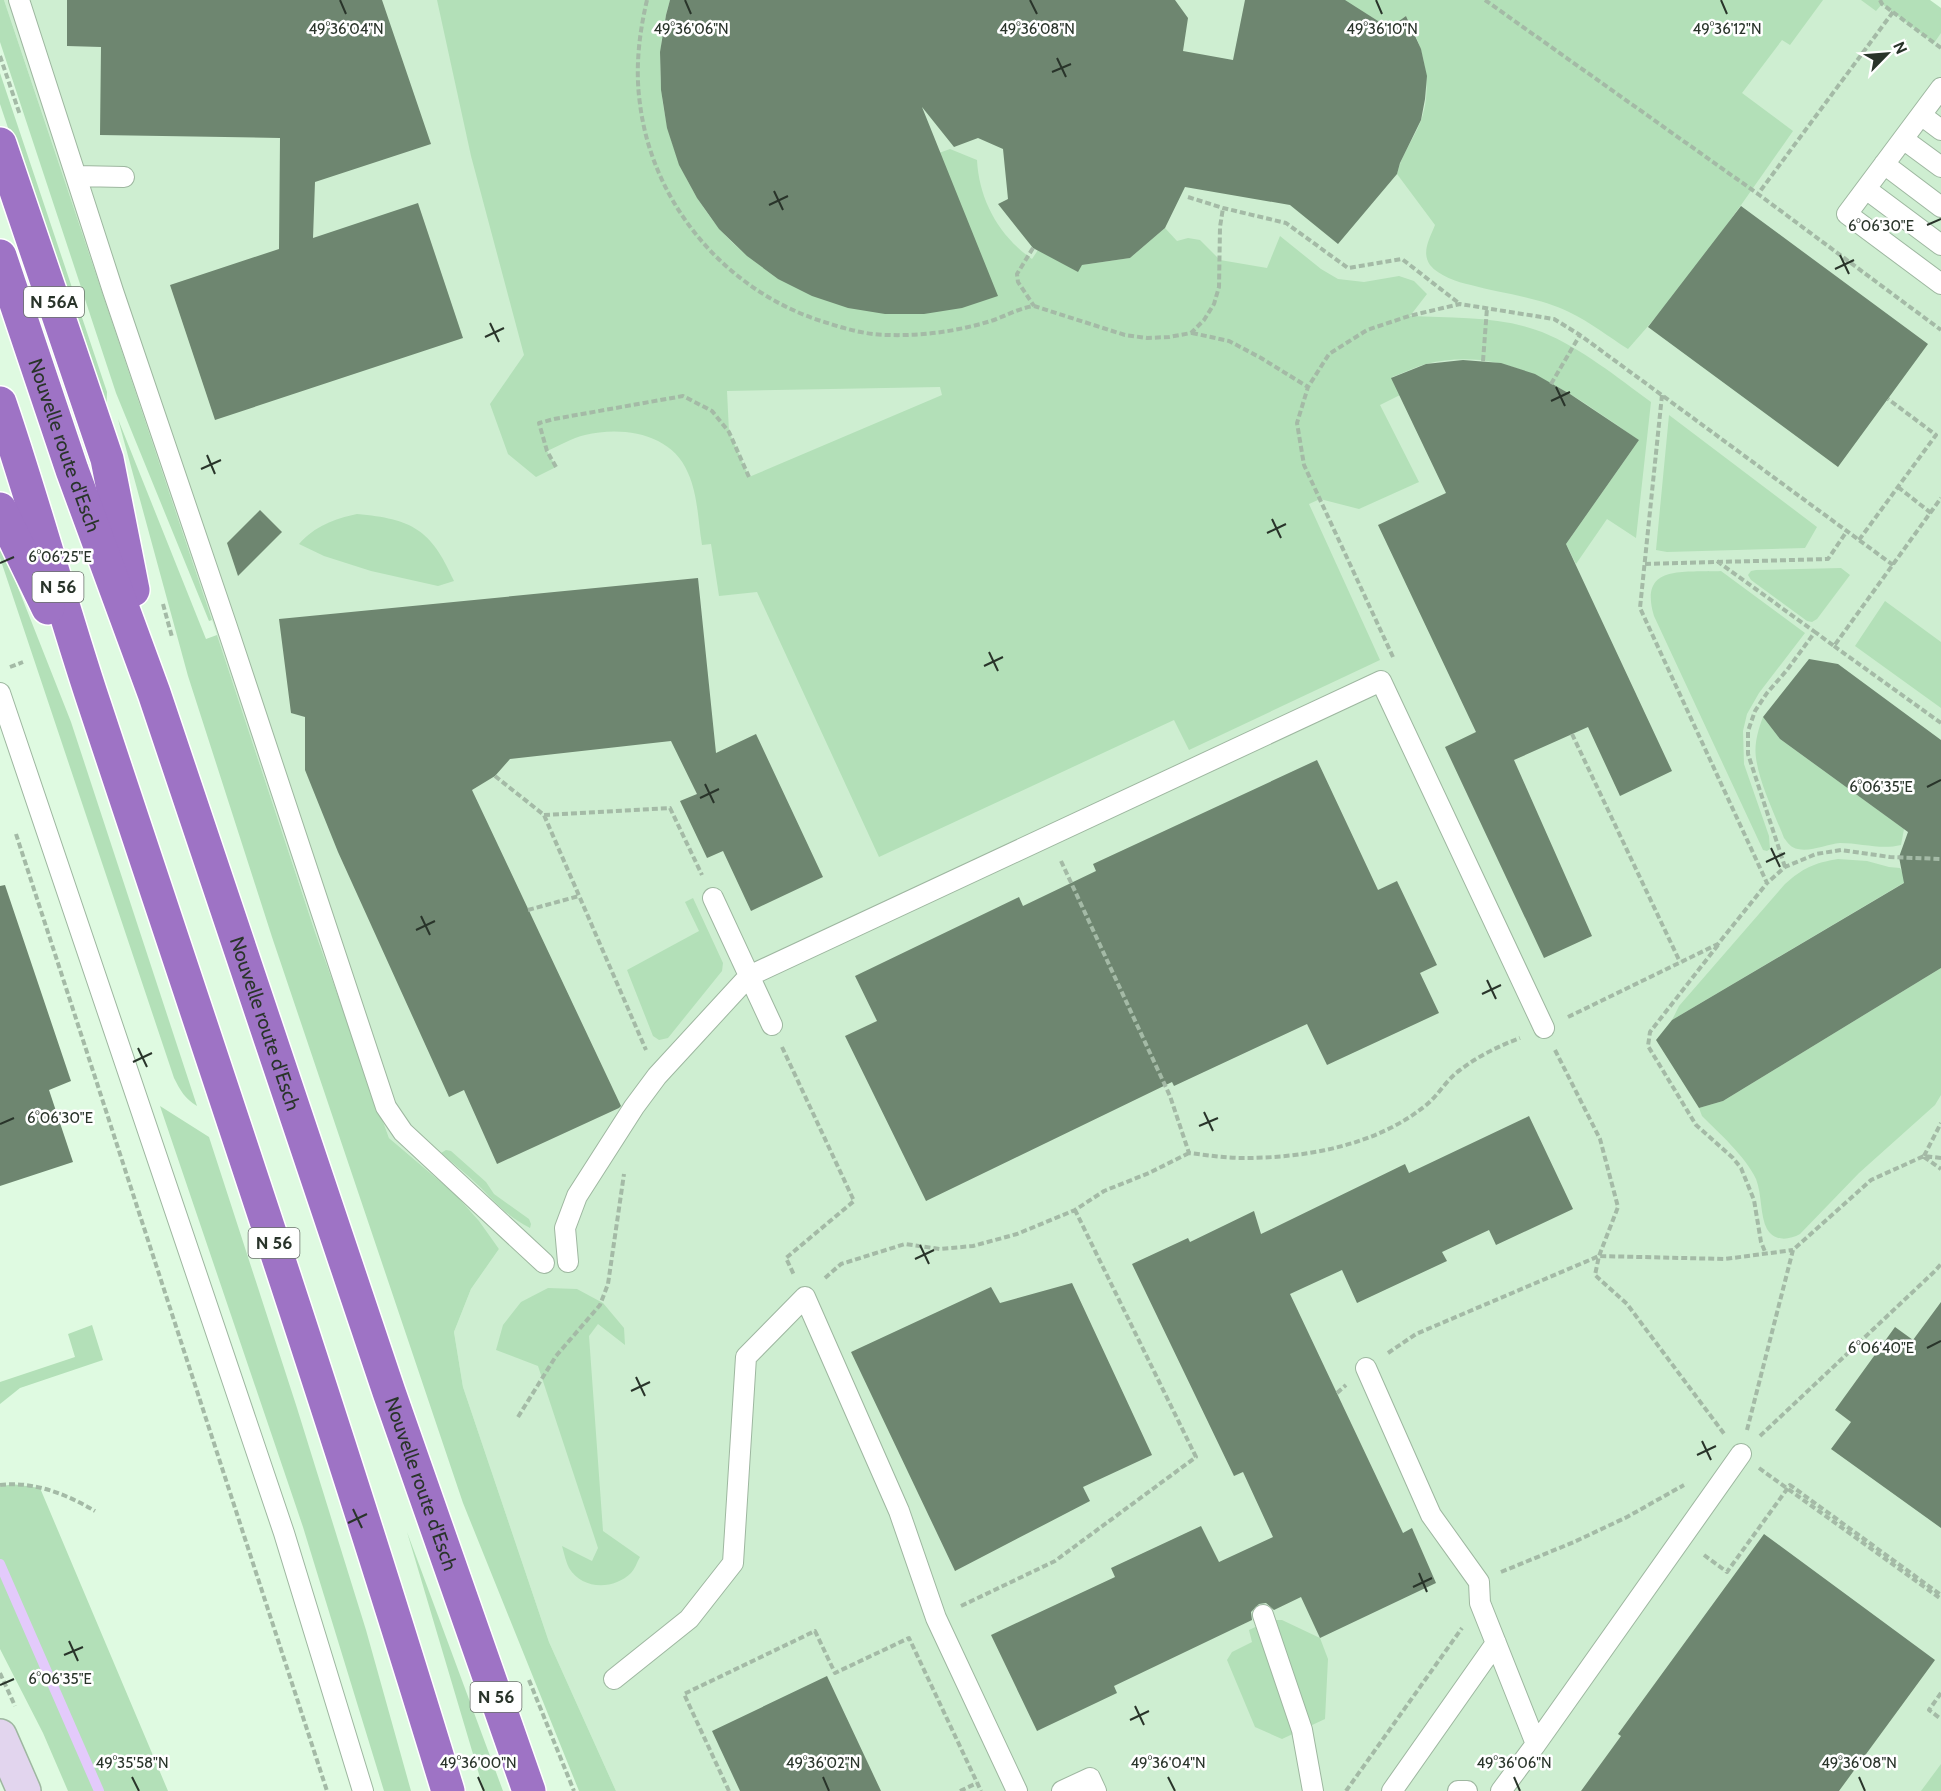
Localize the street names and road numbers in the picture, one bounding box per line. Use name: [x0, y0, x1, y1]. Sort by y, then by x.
road number: N 56A: [24, 287, 84, 317]
street label: Nouvelle route d'Esch: [23, 355, 106, 535]
road number: N 56: [32, 572, 84, 602]
street label: Nouvelle route d'Esch: [225, 933, 305, 1114]
road number: N 56: [248, 1228, 300, 1258]
street label: Nouvelle route d'Esch: [380, 1394, 463, 1574]
road number: N 56: [470, 1682, 522, 1712]

